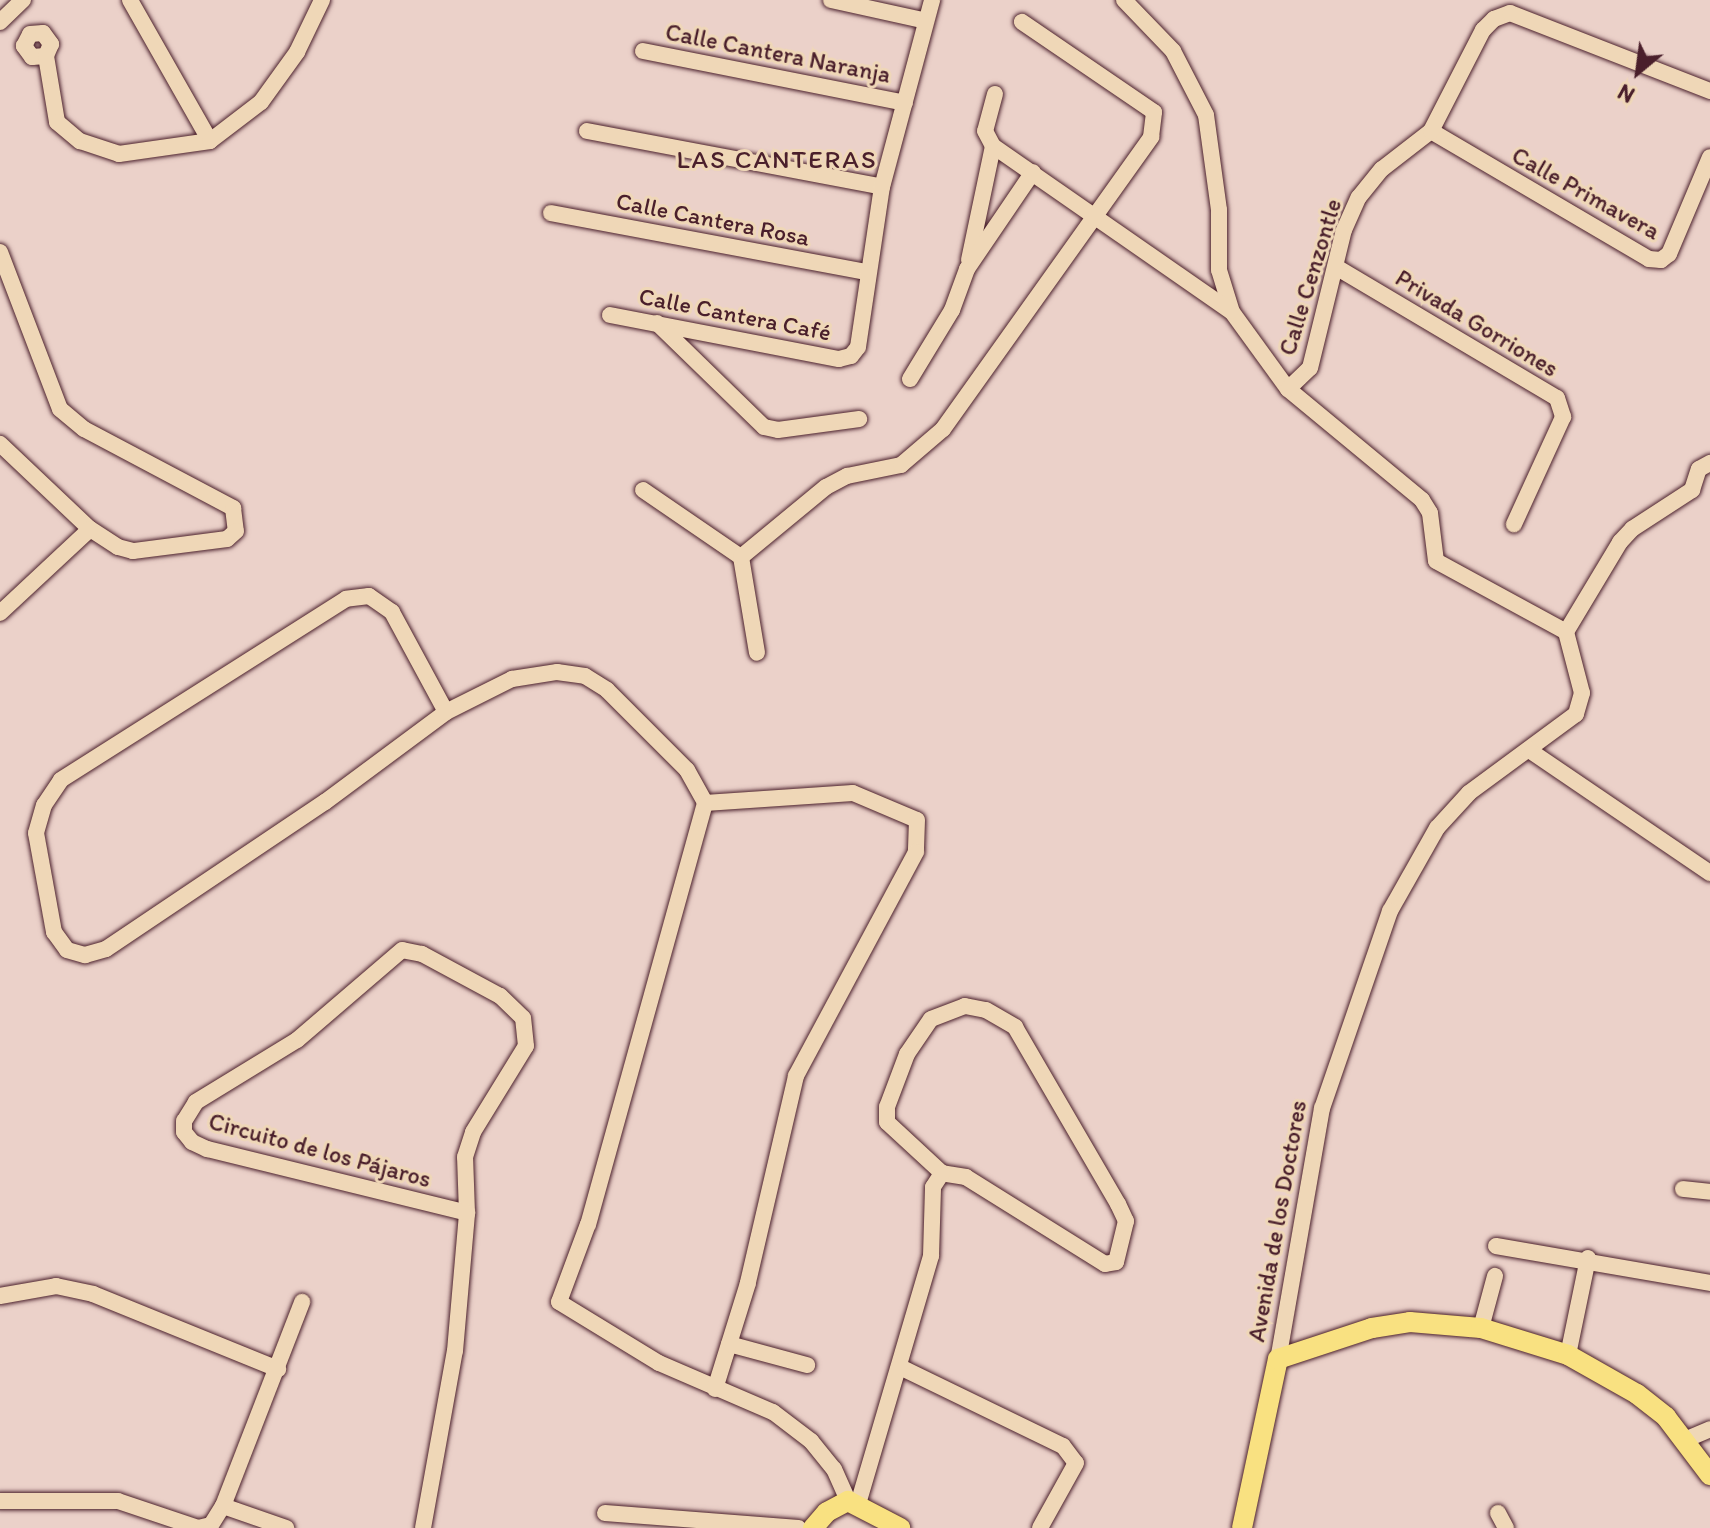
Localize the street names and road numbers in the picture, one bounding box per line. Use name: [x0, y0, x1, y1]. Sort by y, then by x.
street label: Calle Cantera Naranja: [663, 17, 893, 89]
street label: Calle Primavera: [1508, 141, 1664, 245]
street label: Calle Cantera Rosa: [614, 186, 812, 252]
street label: Calle Cenzontle: [1272, 195, 1348, 359]
street label: Privada Gorriones: [1390, 263, 1564, 383]
street label: Calle Cantera Café: [636, 281, 834, 347]
street label: Avenida de los Doctores: [1242, 1098, 1312, 1344]
street label: Circuito de los Pájaros: [206, 1106, 434, 1194]

